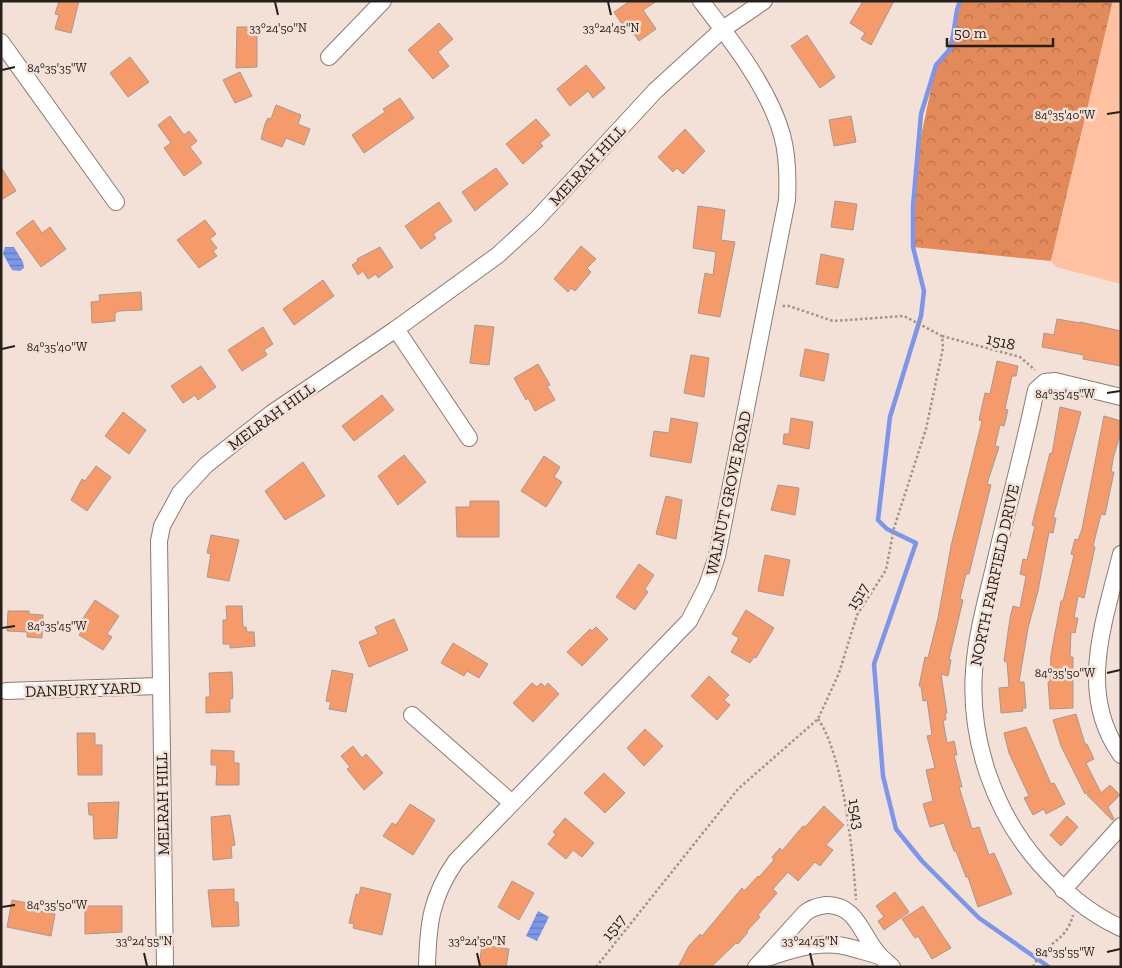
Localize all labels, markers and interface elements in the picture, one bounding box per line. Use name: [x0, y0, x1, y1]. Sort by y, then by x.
scale bar: [947, 15, 1053, 47]
text: 33°24'50"N: [249, 21, 307, 35]
text: 33°24'45"N: [583, 21, 639, 35]
text: 50 m: [954, 24, 987, 42]
text: 84°35'35"W: [27, 61, 87, 75]
text: 84°35'40"W: [1035, 108, 1096, 122]
street label: MELRAH HILL: [545, 121, 630, 209]
street label: 1518: [985, 329, 1017, 354]
text: 84°35'40"W: [27, 340, 88, 354]
street label: MELRAH HILL: [224, 378, 319, 454]
text: 84°35'45"W: [1035, 387, 1096, 401]
street label: WALNUT GROVE ROAD: [702, 409, 755, 577]
street label: NORTH FAIRFIELD DRIVE: [966, 483, 1023, 668]
street label: 1517: [842, 579, 873, 613]
text: 84°35'45"W: [27, 619, 88, 633]
text: 84°35'50"W: [1035, 666, 1096, 680]
street label: DANBURY YARD: [25, 678, 141, 701]
street label: MELRAH HILL: [152, 752, 173, 856]
street label: 1543: [844, 797, 869, 831]
text: 84°35'50"W: [27, 898, 88, 912]
street label: 1517: [597, 910, 630, 944]
text: 33°24'55"N: [116, 934, 173, 948]
text: 33°24'50"N: [448, 934, 506, 948]
text: 33°24'45"N: [782, 934, 838, 948]
text: 84°35'55"W: [1035, 945, 1096, 959]

